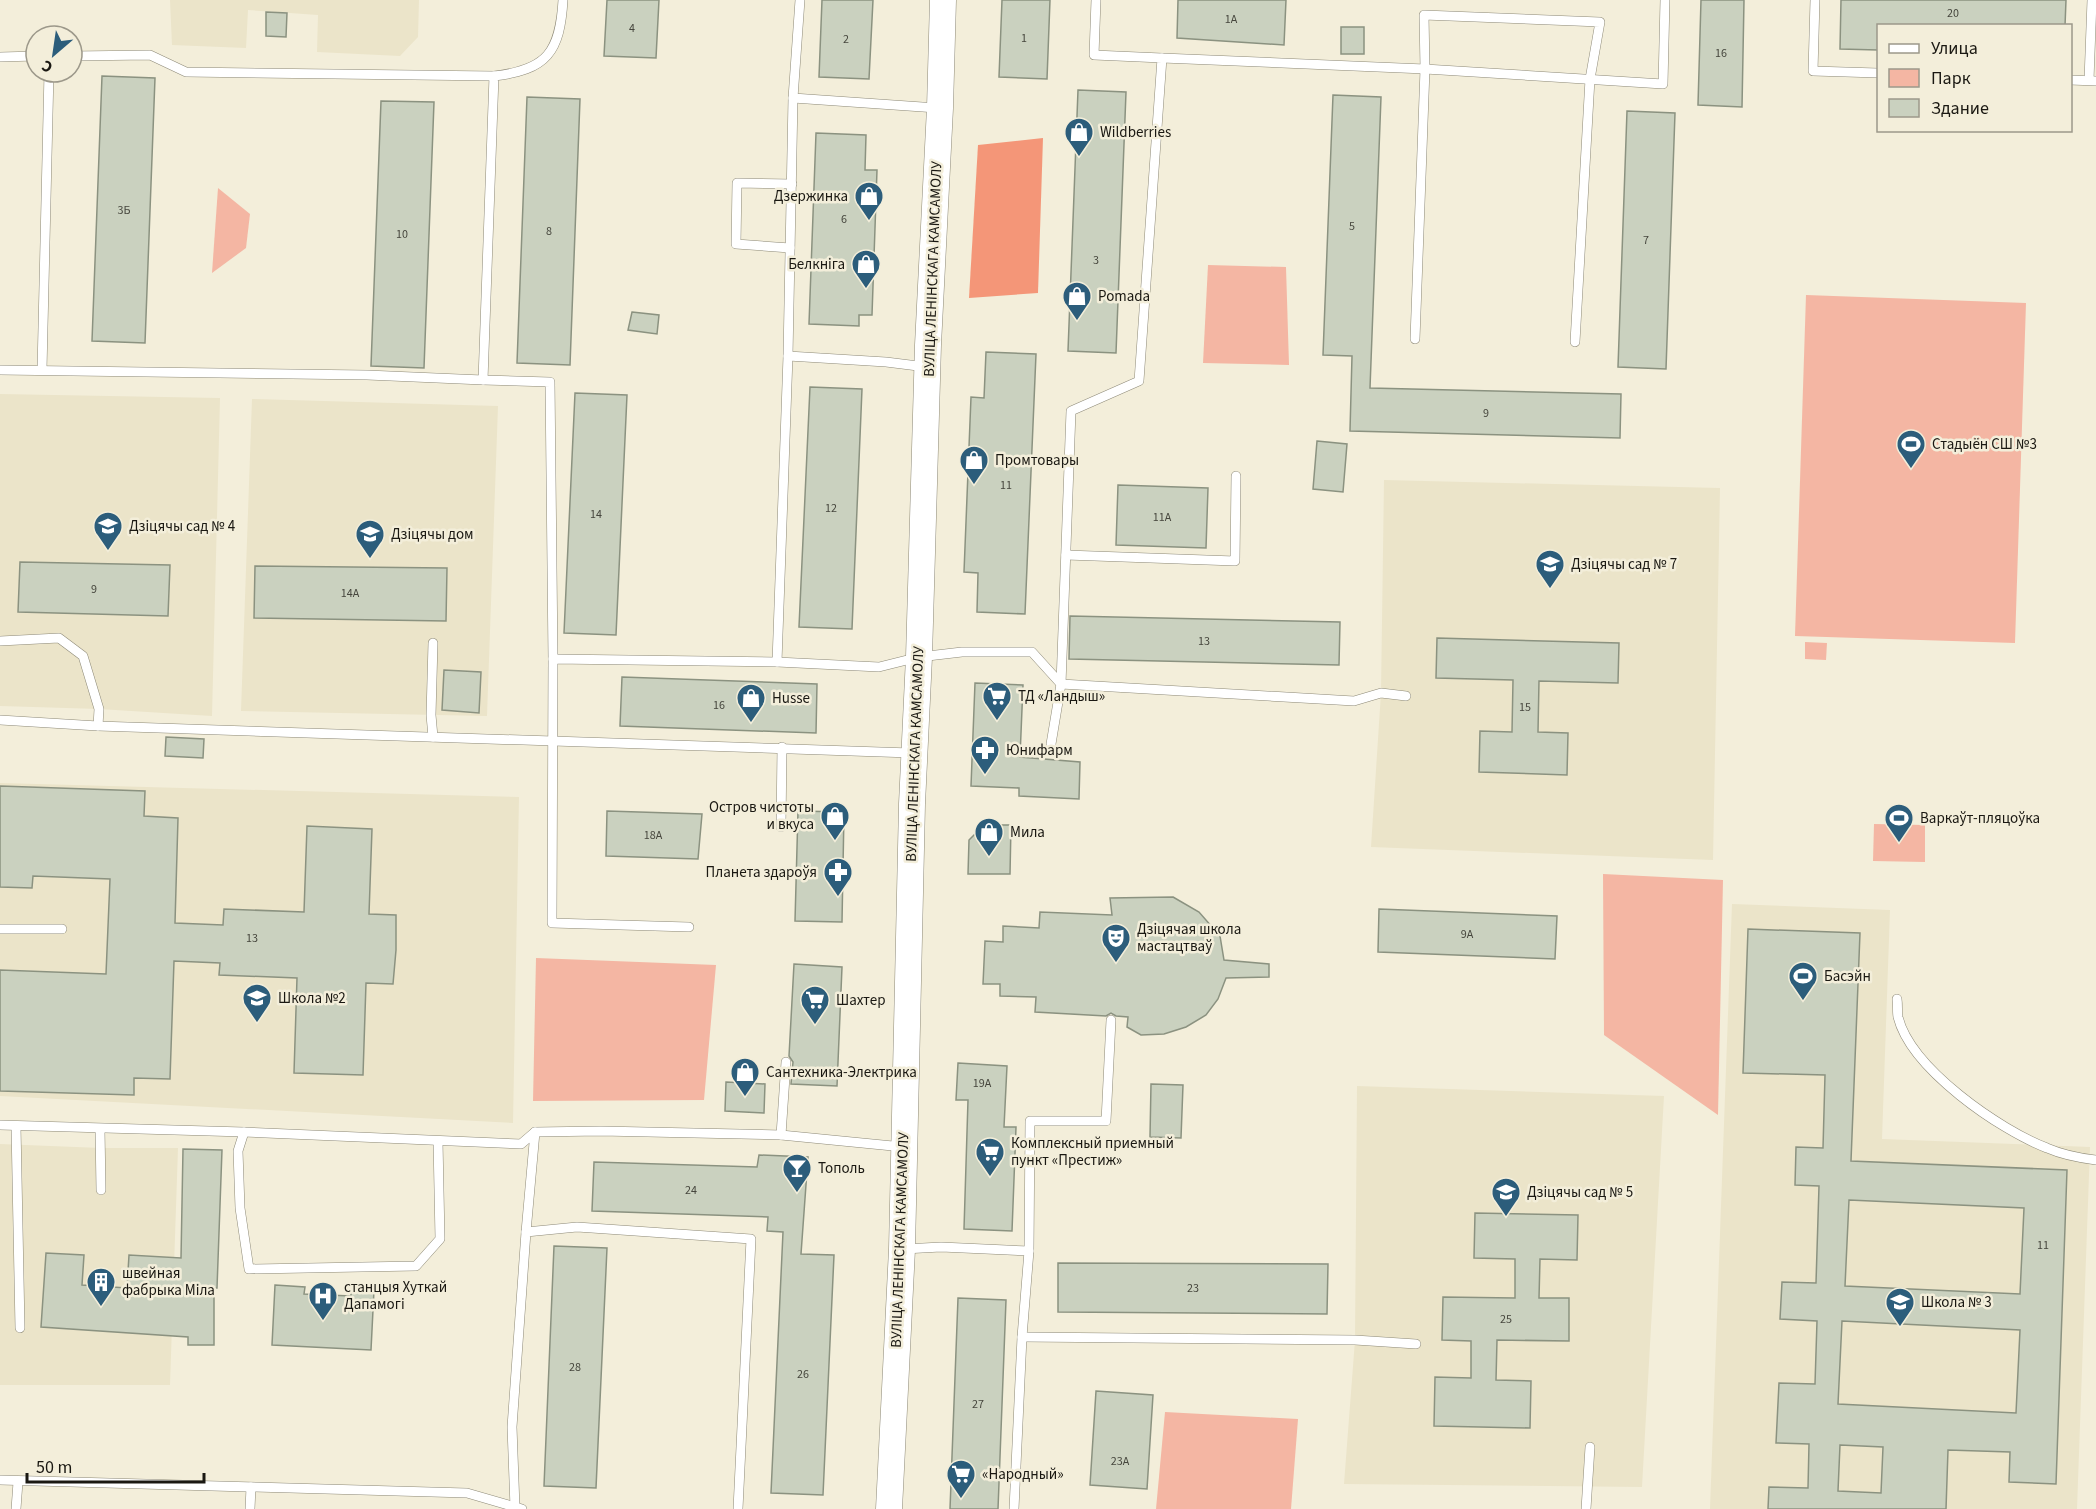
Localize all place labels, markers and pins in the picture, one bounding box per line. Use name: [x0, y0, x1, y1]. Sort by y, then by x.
shop icon: Wildberries: [1063, 116, 1095, 158]
place label: Wildberries: [1100, 122, 1171, 143]
shop icon: Дзержинка: [853, 180, 885, 222]
place label: Дзержинка: [774, 186, 848, 207]
shop icon: Белкніга: [850, 248, 882, 290]
place label: Белкніга: [788, 254, 845, 275]
shop icon: Pomada: [1061, 280, 1093, 322]
place label: Pomada: [1098, 286, 1150, 307]
sports icon: Стадыён СШ №3: [1895, 428, 1927, 470]
place label: Стадыён СШ №3: [1932, 434, 2037, 455]
shop icon: Промтовары: [958, 444, 990, 486]
place label: Промтовары: [995, 450, 1079, 471]
school or university icon: Дзіцячы сад № 4: [92, 510, 124, 552]
place label: Дзіцячы сад № 4: [129, 516, 236, 537]
school or university icon: Дзіцячы дом: [354, 518, 386, 560]
place label: Дзіцячы дом: [391, 524, 474, 545]
school or university icon: Дзіцячы сад № 7: [1534, 548, 1566, 590]
place label: Дзіцячы сад № 7: [1571, 554, 1677, 575]
supermarket icon: ТД «Ландыш»: [981, 680, 1013, 722]
shop icon: Husse: [735, 682, 767, 724]
place label: ТД «Ландыш»: [1018, 686, 1105, 707]
place label: Husse: [772, 688, 810, 709]
pharmacy icon: Юнифарм: [969, 734, 1001, 776]
place label: Юнифарм: [1006, 740, 1073, 761]
place label: Остров чистоты и вкуса: [709, 797, 814, 835]
shop icon: Остров чистоты и вкуса: [819, 800, 851, 842]
sports icon: Варкаўт-пляцоўка: [1883, 802, 1915, 844]
place label: Варкаўт-пляцоўка: [1920, 808, 2040, 829]
shop icon: Мила: [973, 816, 1005, 858]
place label: Мила: [1010, 822, 1045, 843]
pharmacy icon: Планета здароўя: [822, 856, 854, 898]
place label: Планета здароўя: [706, 862, 817, 883]
place label: Дзіцячая школа мастацтваў: [1137, 919, 1241, 957]
theatre icon: Дзіцячая школа мастацтваў: [1100, 922, 1132, 964]
sports icon: Басэйн: [1787, 960, 1819, 1002]
place label: Басэйн: [1824, 966, 1871, 987]
school or university icon: Школа №2: [241, 982, 273, 1024]
supermarket icon: Шахтер: [799, 984, 831, 1026]
place label: Школа №2: [278, 988, 346, 1009]
place label: Шахтер: [836, 990, 886, 1011]
shop icon: Сантехника-Электрика: [729, 1056, 761, 1098]
place label: Сантехника-Электрика: [766, 1062, 917, 1083]
place label: Комплексный приемный пункт «Престиж»: [1011, 1133, 1174, 1171]
supermarket icon: Комплексный приемный пункт «Престиж»: [974, 1136, 1006, 1178]
bar icon: Тополь: [781, 1152, 813, 1194]
place label: Тополь: [818, 1158, 865, 1179]
school or university icon: Дзіцячы сад № 5: [1490, 1176, 1522, 1218]
place label: Дзіцячы сад № 5: [1527, 1182, 1633, 1203]
place label: швейная фабрыка Міла: [122, 1263, 215, 1301]
building icon: швейная фабрыка Міла: [85, 1266, 117, 1308]
place label: станцыя Хуткай Дапамогі: [344, 1277, 447, 1315]
hospital icon: станцыя Хуткай Дапамогі: [307, 1280, 339, 1322]
school or university icon: Школа № 3: [1884, 1286, 1916, 1328]
place label: Школа № 3: [1921, 1292, 1992, 1313]
supermarket icon: «Народный»: [945, 1458, 977, 1500]
place label: «Народный»: [982, 1464, 1064, 1485]

